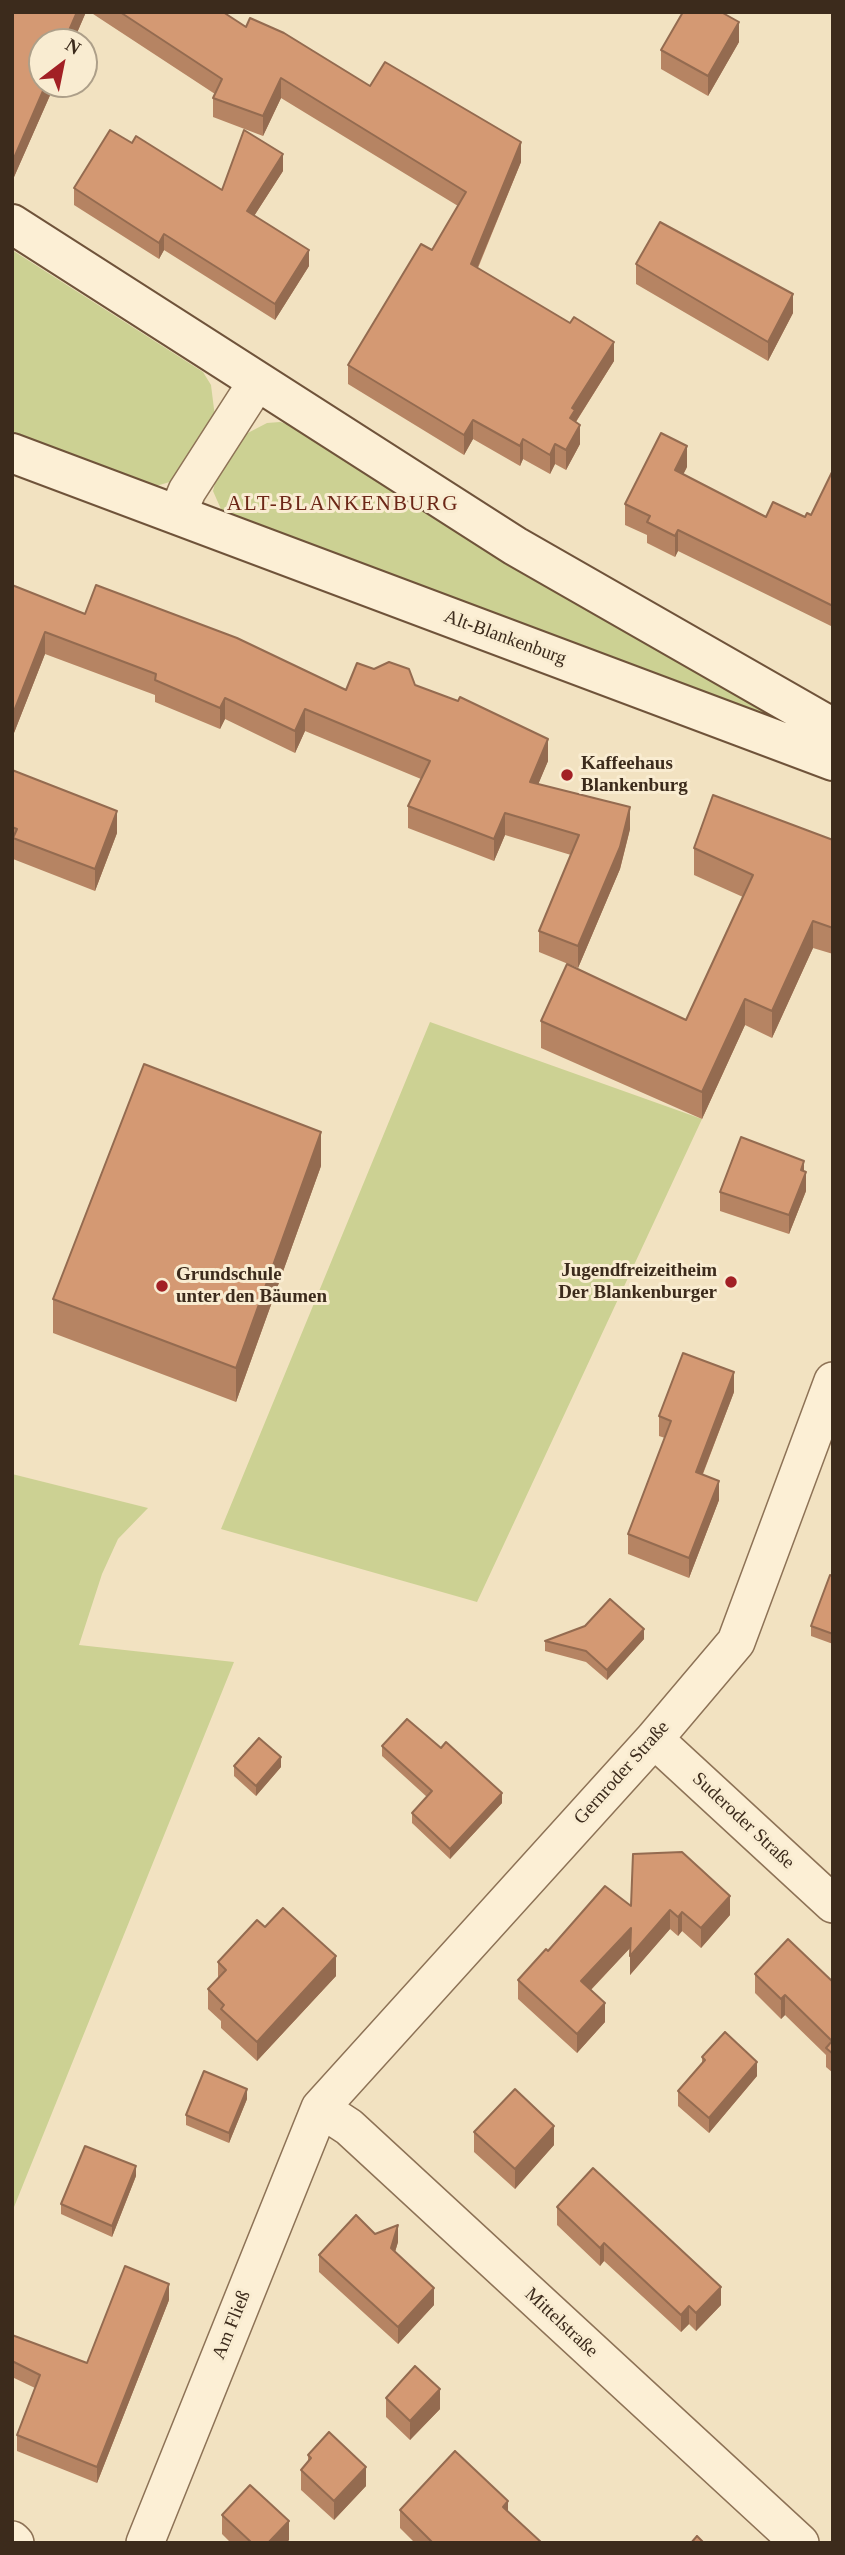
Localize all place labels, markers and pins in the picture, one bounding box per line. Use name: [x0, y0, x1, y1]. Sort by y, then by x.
place label: Kaffeehaus Blankenburg: [581, 753, 688, 797]
marker: Kaffeehaus Blankenburg: [559, 767, 575, 783]
place label: Jugendfreizeitheim Der Blankenburger: [558, 1260, 717, 1304]
place label: Grundschule unter den Bäumen: [176, 1264, 327, 1308]
marker: Jugendfreizeitheim Der Blankenburger: [723, 1274, 739, 1290]
marker: Grundschule unter den Bäumen: [154, 1278, 170, 1294]

